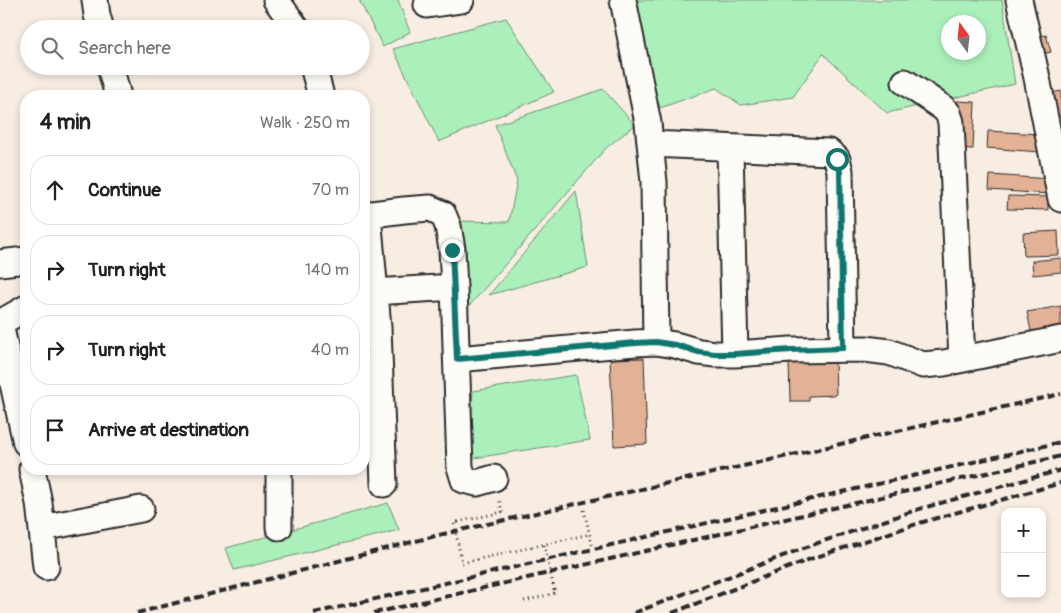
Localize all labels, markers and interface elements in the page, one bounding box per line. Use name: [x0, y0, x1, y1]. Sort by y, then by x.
north arrow: [941, 15, 986, 60]
search box: [20, 20, 370, 75]
icon: search: [38, 34, 66, 62]
text: Search here: [78, 36, 171, 60]
text: 4 min: [40, 109, 91, 136]
text: Walk · 250 m: [260, 113, 350, 133]
route start: [826, 148, 849, 171]
icon: ahead: [41, 176, 69, 204]
text: Continue: [88, 178, 161, 202]
text: 70 m: [312, 180, 349, 200]
route end: [441, 239, 464, 262]
icon: right: [41, 256, 69, 284]
text: Turn right: [88, 258, 166, 282]
text: 140 m: [305, 260, 349, 280]
icon: right: [41, 336, 69, 364]
text: Turn right: [88, 338, 166, 362]
text: 40 m: [311, 340, 349, 360]
icon: arrive: [41, 416, 69, 444]
text: Arrive at destination: [88, 418, 249, 442]
map controls: [1001, 508, 1046, 598]
button: +: [1001, 508, 1046, 553]
button: −: [1001, 553, 1046, 598]

